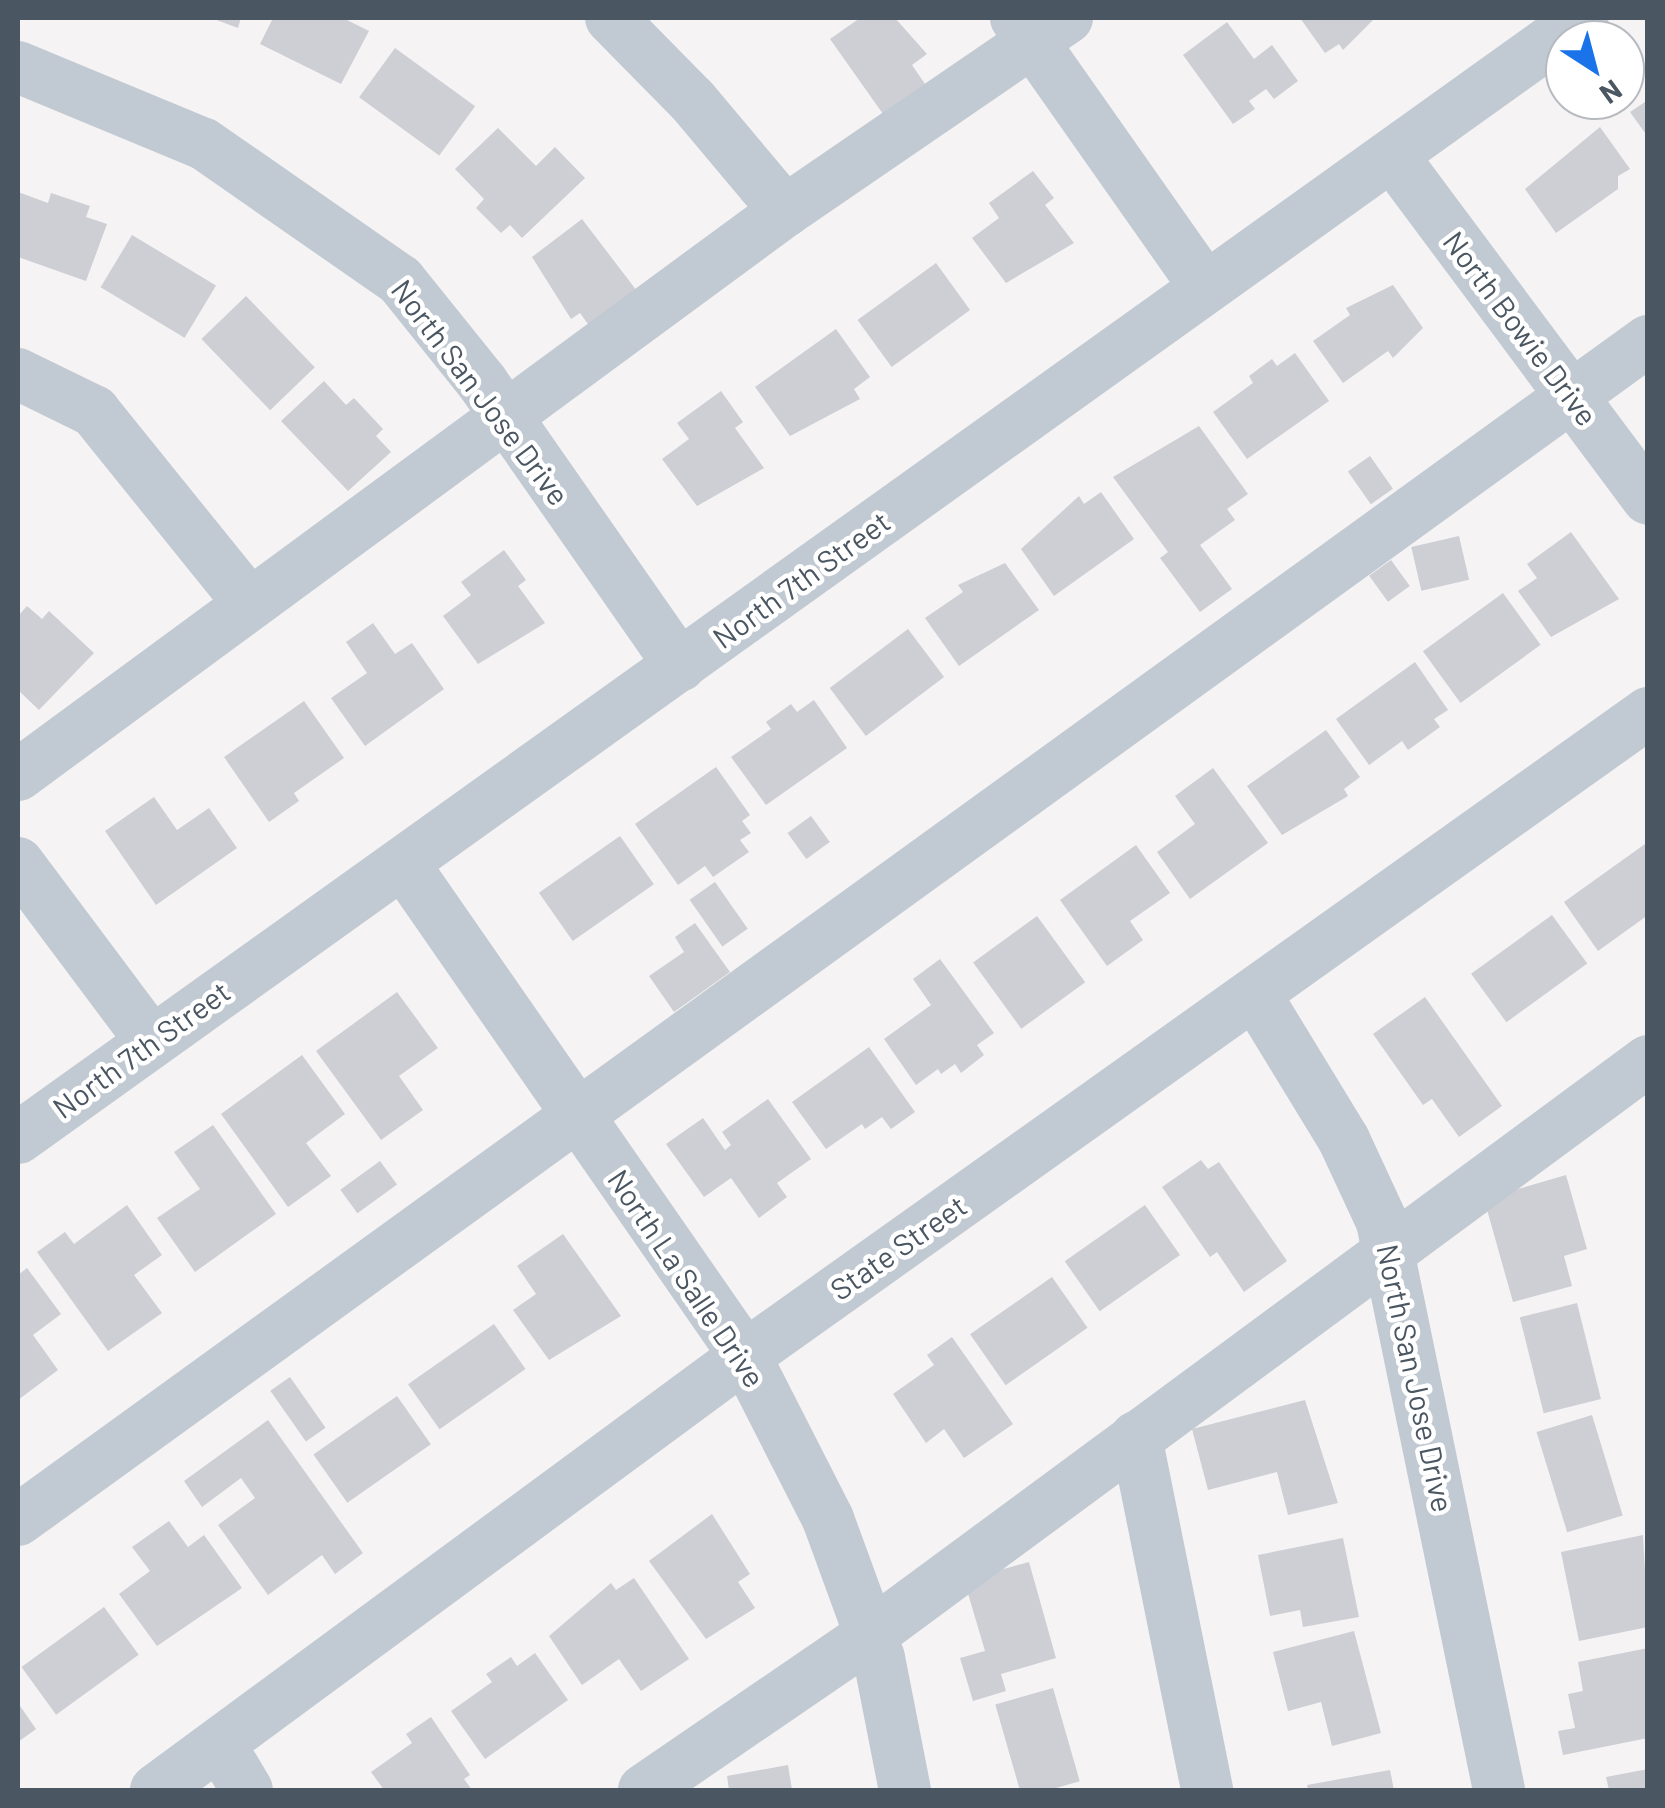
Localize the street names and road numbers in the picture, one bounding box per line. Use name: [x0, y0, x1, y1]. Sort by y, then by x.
street label: North Bowie Drive: [1436, 224, 1606, 432]
street label: North San Jose Drive: [384, 272, 578, 512]
street label: North 7th Street: [705, 503, 897, 655]
street label: North 7th Street: [45, 973, 237, 1125]
street label: North La Salle Drive: [601, 1162, 773, 1394]
street label: State Street: [823, 1187, 973, 1307]
street label: North San Jose Drive: [1370, 1241, 1462, 1515]

